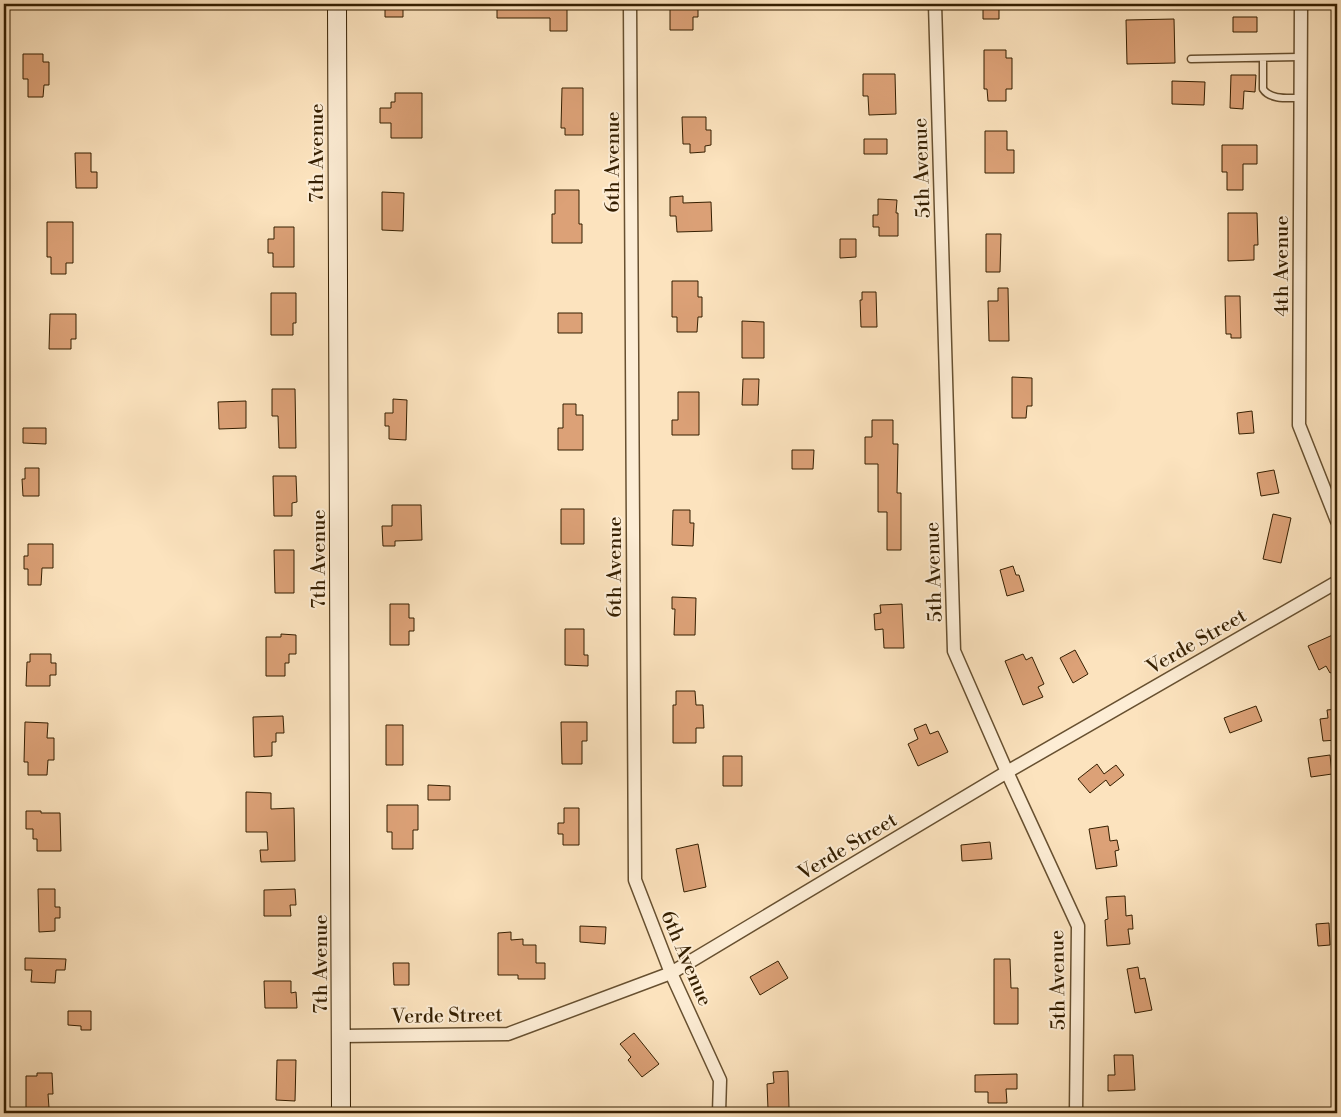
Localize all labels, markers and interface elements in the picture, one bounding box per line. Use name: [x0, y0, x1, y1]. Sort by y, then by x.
street label: 7th Avenue: [305, 103, 330, 203]
street label: 6th Avenue: [601, 111, 626, 213]
street label: 5th Avenue: [908, 117, 937, 219]
street label: 4th Avenue: [1270, 215, 1295, 317]
street label: 7th Avenue: [307, 509, 332, 609]
street label: 6th Avenue: [603, 516, 628, 618]
street label: 5th Avenue: [920, 521, 949, 623]
street label: Verde Street: [1142, 604, 1251, 681]
street label: Verde Street: [793, 808, 902, 887]
street label: 6th Avenue: [654, 907, 717, 1010]
street label: 7th Avenue: [309, 914, 334, 1014]
street label: 5th Avenue: [1045, 930, 1072, 1030]
street label: Verde Street: [390, 1003, 503, 1030]

